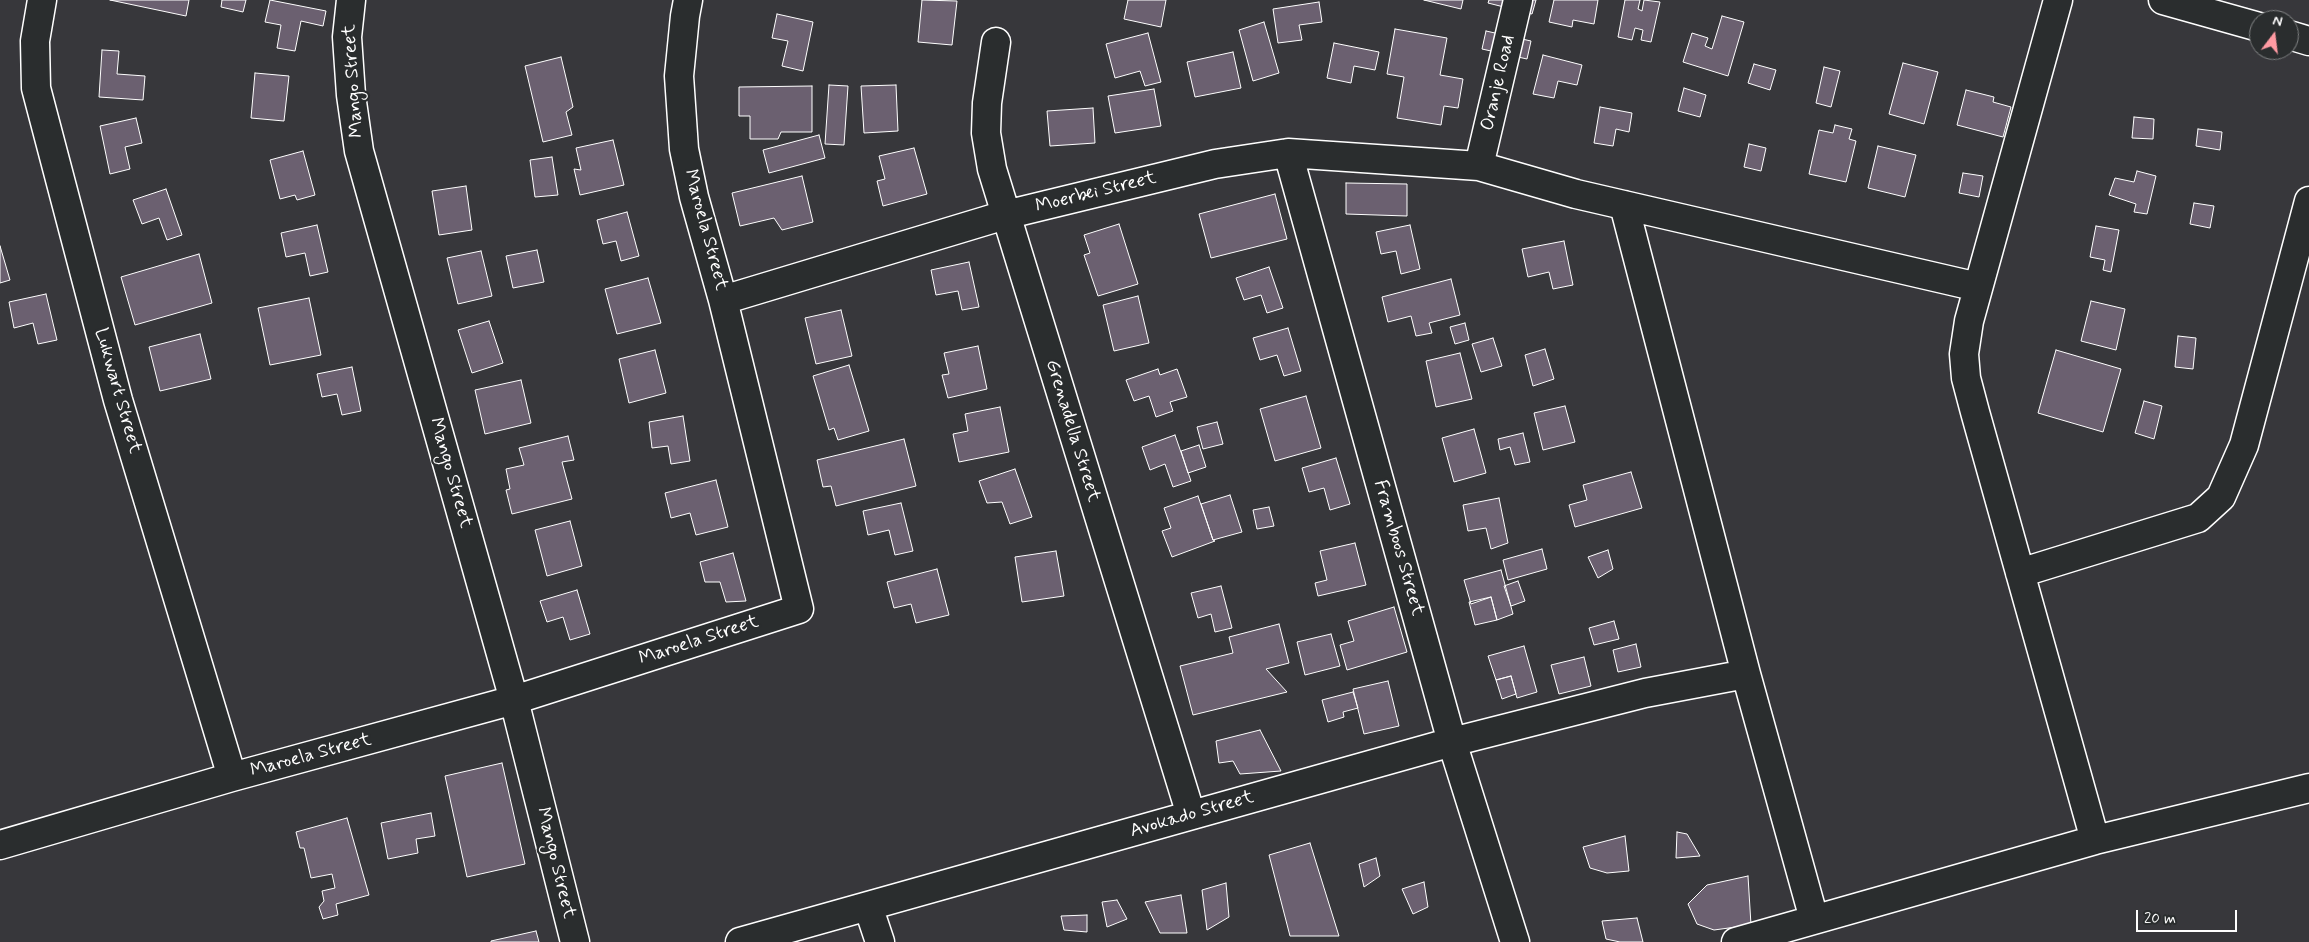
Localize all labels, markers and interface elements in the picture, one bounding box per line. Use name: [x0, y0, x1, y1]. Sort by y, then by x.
north arrow: [2249, 10, 2299, 60]
text: N: [2271, 12, 2284, 31]
street label: Mango Street: [339, 24, 369, 138]
street label: Oranje Road: [1477, 33, 1521, 133]
street label: Maroela Street: [678, 167, 732, 293]
street label: Moerbei Street: [1033, 167, 1159, 219]
street label: Lukwart Street: [88, 326, 146, 456]
street label: Grenadella Street: [1040, 357, 1104, 505]
street label: Mango Street: [423, 415, 477, 531]
street label: Framboos Street: [1368, 477, 1428, 619]
street label: Maroela Street: [636, 611, 762, 671]
street label: Maroela Street: [248, 729, 374, 783]
street label: Avokado Street: [1127, 786, 1257, 844]
street label: Mango Street: [530, 805, 580, 921]
scale bar: [2139, 900, 2240, 932]
text: 20 m: [2144, 909, 2176, 929]

